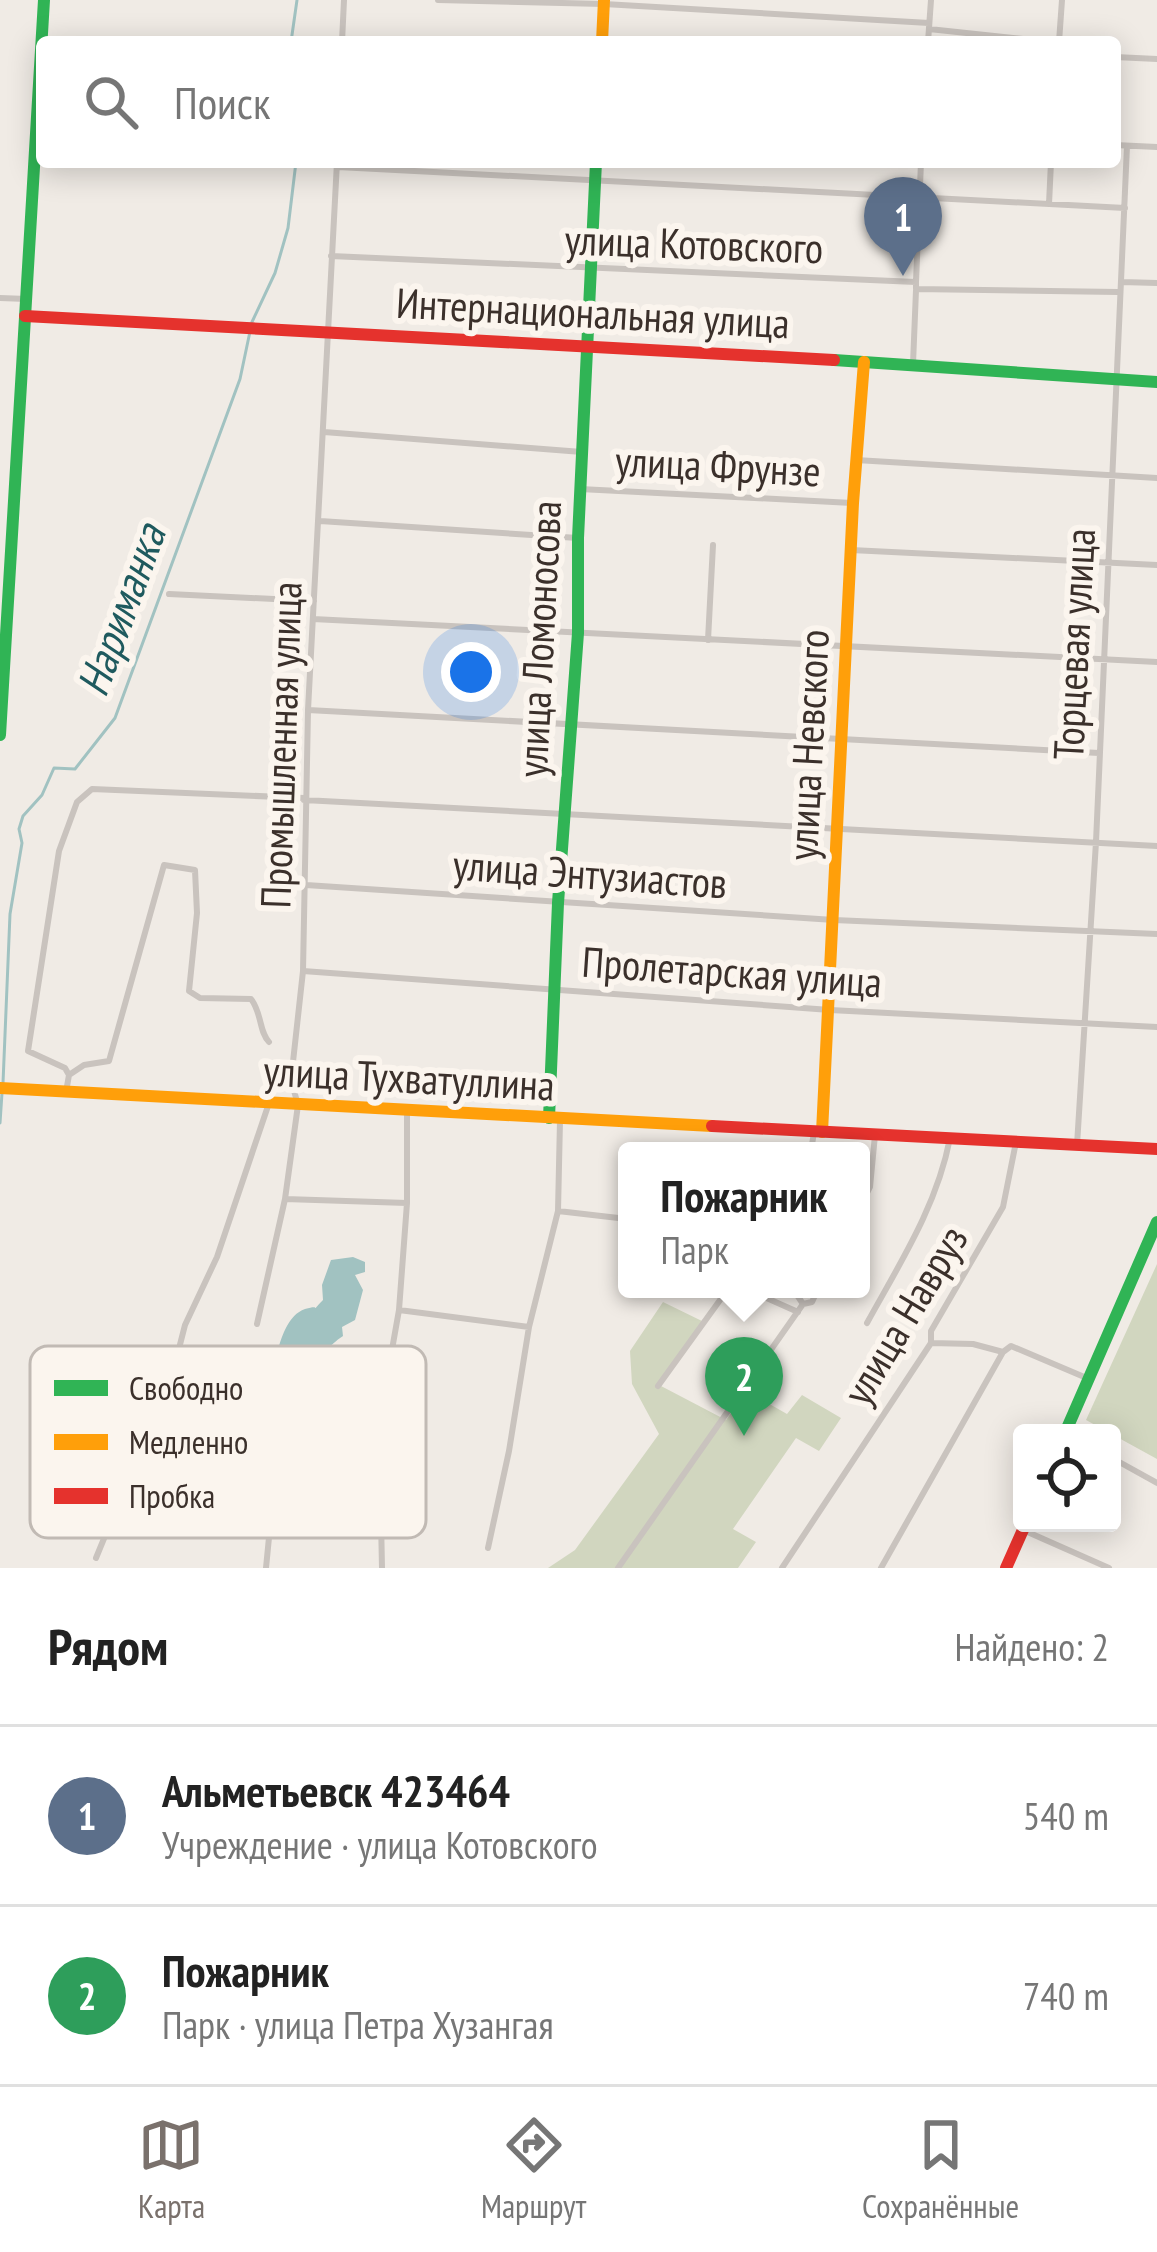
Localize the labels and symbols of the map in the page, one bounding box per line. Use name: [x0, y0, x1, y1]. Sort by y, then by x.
pin: 1: [864, 177, 942, 276]
street label: улица Котовского: [564, 212, 824, 275]
street label: Интернациональная улица: [395, 275, 791, 350]
street label: улица Фрунзе: [614, 433, 822, 498]
street label: улица Ломоносова: [504, 499, 573, 779]
water label: Нариманка: [62, 514, 178, 703]
street label: Торцевая улица: [1040, 527, 1107, 761]
street label: Промышленная улица: [247, 581, 314, 909]
street label: улица Невского: [774, 628, 841, 862]
your location: [441, 642, 501, 702]
street label: улица Энтузиастов: [451, 836, 729, 911]
street label: Пролетарская улица: [580, 934, 884, 1009]
street label: улица Тухватуллина: [262, 1042, 556, 1113]
street label: улица Навруз: [830, 1215, 980, 1414]
pin: 2: [705, 1337, 783, 1436]
legend: [30, 1346, 426, 1538]
text: Свободно: [129, 1366, 243, 1409]
text: Медленно: [129, 1420, 248, 1463]
text: Пробка: [129, 1474, 215, 1517]

